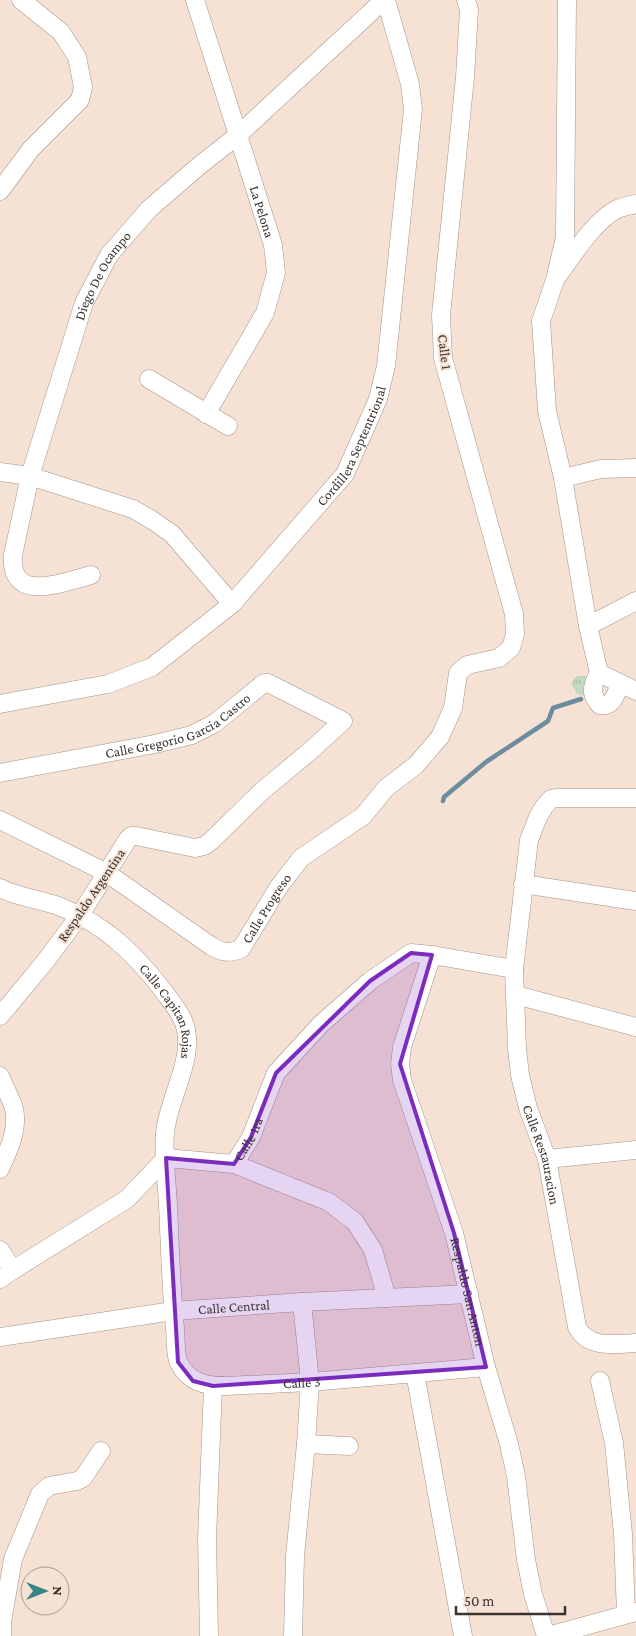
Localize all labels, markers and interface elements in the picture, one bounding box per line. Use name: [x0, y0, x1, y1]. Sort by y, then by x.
street label: La Pelona: [247, 184, 278, 240]
street label: Diego De Ocampo: [71, 228, 134, 322]
street label: Calle 1: [435, 333, 455, 371]
street label: Cordillera Septentrional: [313, 384, 389, 509]
street label: Calle Gregorio Garcia Castro: [104, 690, 253, 761]
street label: Respaldo Argentina: [54, 845, 128, 945]
street label: Calle Progreso: [238, 870, 294, 946]
street label: Calle Capitan Rojas: [136, 960, 195, 1060]
street label: Calle Restauracion: [519, 1102, 563, 1206]
street label: Calle 1ra: [230, 1115, 266, 1163]
street label: Respaldo San Anton: [447, 1236, 489, 1348]
street label: Calle Central: [197, 1296, 271, 1317]
street label: Calle 3: [283, 1373, 321, 1391]
north arrow: [20, 1566, 70, 1616]
scale bar: [456, 1584, 565, 1616]
text: N: [50, 1586, 66, 1596]
text: 50 m: [464, 1593, 494, 1609]

